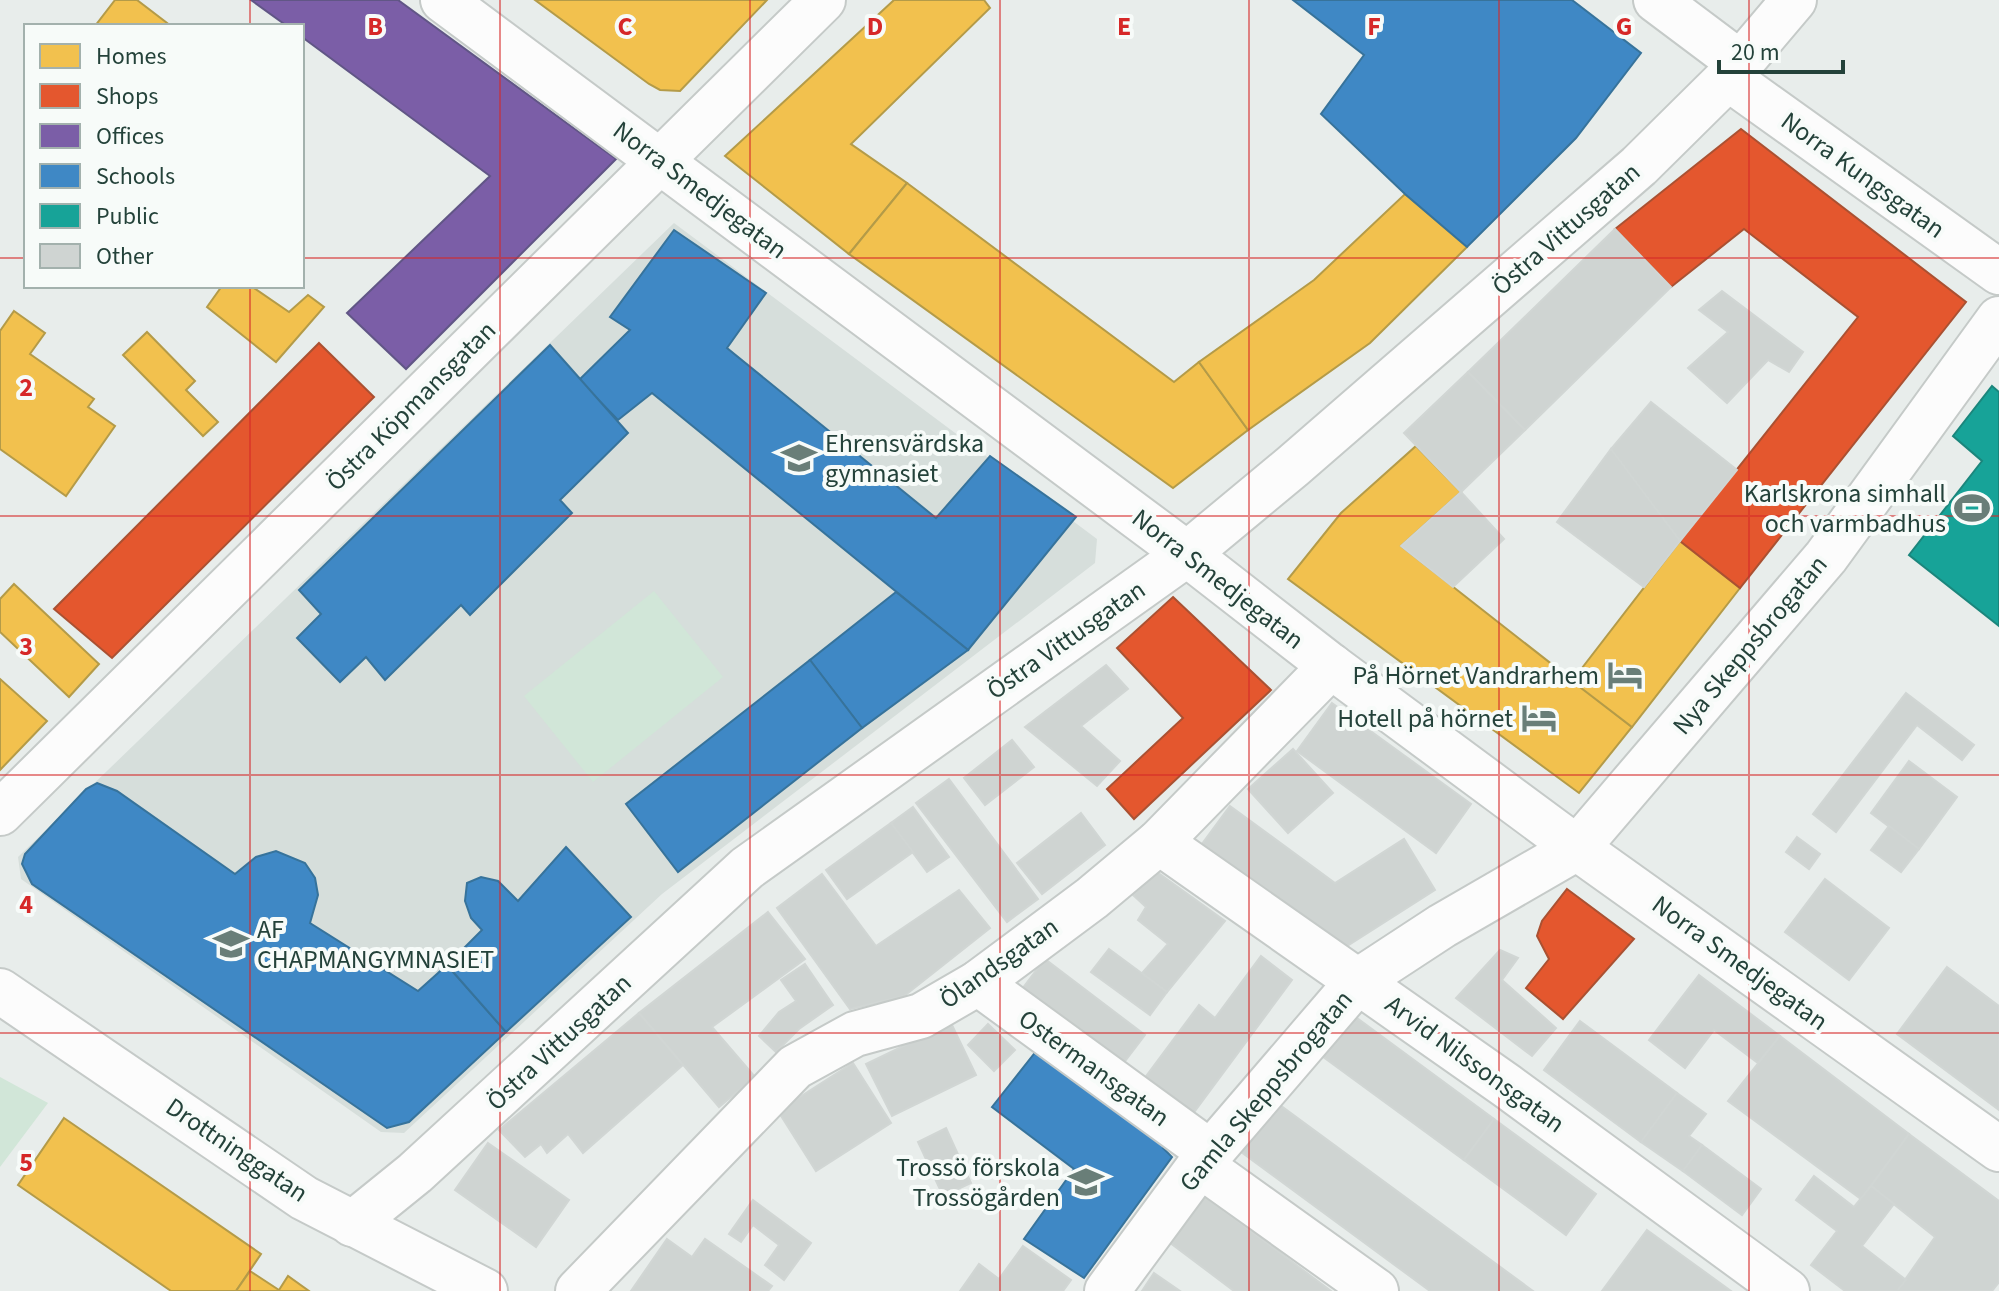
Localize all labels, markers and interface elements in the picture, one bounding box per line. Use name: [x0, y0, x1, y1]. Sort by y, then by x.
text: B: [367, 8, 383, 45]
text: C: [617, 8, 633, 45]
text: D: [867, 8, 883, 45]
text: E: [1117, 8, 1131, 45]
text: F: [1367, 8, 1381, 45]
text: G: [1616, 8, 1632, 45]
legend: [24, 24, 304, 288]
scale bar: [1719, 24, 1843, 74]
text: 20 m: [1731, 35, 1780, 70]
text: Homes: [96, 39, 167, 74]
text: Shops: [96, 79, 158, 114]
street label: Norra Kungsgatan: [1773, 103, 1953, 247]
street label: Norra Smedjegatan: [605, 112, 795, 268]
text: Offices: [96, 119, 164, 154]
street label: Östra Vittusgatan: [1484, 154, 1648, 304]
text: Schools: [96, 159, 175, 194]
text: Public: [96, 199, 159, 234]
text: Other: [96, 239, 154, 274]
street label: Östra Köpmansgatan: [318, 313, 504, 499]
text: 2: [19, 369, 33, 406]
place label: Ehrensvärdska gymnasiet: [825, 425, 984, 492]
school or university icon: Ehrensvärdska gymnasiet: [780, 439, 818, 477]
place label: Karlskrona simhall och varmbadhus: [1744, 475, 1946, 542]
sports icon: Karlskrona simhall och varmbadhus: [1953, 489, 1991, 527]
street label: Norra Smedjegatan: [1124, 500, 1312, 658]
street label: Nya Skeppsbrogatan: [1664, 547, 1836, 743]
street label: Östra Vittusgatan: [979, 571, 1153, 709]
text: 3: [19, 628, 33, 665]
hotel icon: På Hörnet Vandrarhem: [1606, 656, 1644, 694]
place label: På Hörnet Vandrarhem: [1352, 657, 1599, 694]
hotel icon: Hotell på hörnet: [1520, 699, 1558, 737]
place label: Hotell på hörnet: [1337, 700, 1513, 737]
text: 4: [19, 886, 33, 923]
street label: Norra Smedjegatan: [1644, 886, 1836, 1040]
street label: Ölandsgatan: [932, 908, 1066, 1018]
place label: AF CHAPMANGYMNASIET: [257, 911, 494, 978]
school or university icon: AF CHAPMANGYMNASIET: [212, 925, 250, 963]
street label: Östra Vittusgatan: [478, 965, 640, 1119]
street label: Gamla Skeppsbrogatan: [1171, 982, 1361, 1200]
street label: Arvid Nilssonsgatan: [1378, 986, 1572, 1142]
street label: Ostermansgatan: [1011, 1000, 1177, 1136]
street label: Drottninggatan: [159, 1089, 315, 1211]
text: 5: [19, 1144, 33, 1181]
place label: Trossö förskola Trossögården: [896, 1149, 1060, 1216]
school or university icon: Trossö förskola Trossögården: [1067, 1163, 1105, 1201]

